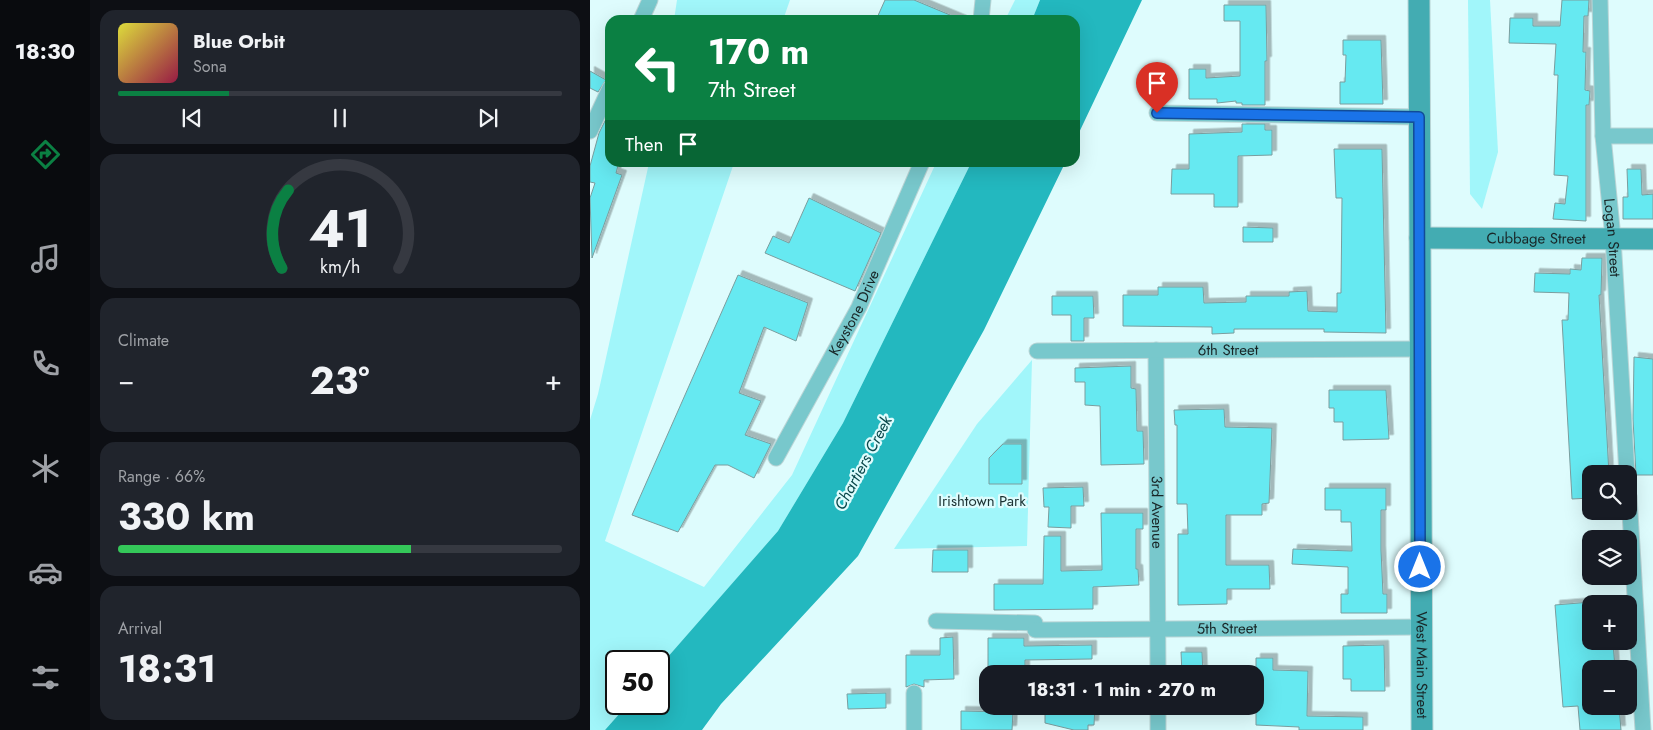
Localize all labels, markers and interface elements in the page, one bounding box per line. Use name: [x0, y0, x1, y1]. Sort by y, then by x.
text: 170 m: [708, 27, 809, 77]
text: Blue Orbit: [193, 28, 285, 55]
text: 18:30: [15, 35, 75, 67]
icon: left: [625, 35, 690, 100]
text: Sona: [193, 55, 227, 78]
pin: [1136, 62, 1178, 113]
icon: arrive: [1143, 69, 1171, 97]
text: 7th Street: [708, 73, 795, 105]
icon: previous: [178, 104, 206, 132]
icon: pause: [326, 104, 354, 132]
icon: next: [474, 104, 502, 132]
icon: arrive: [674, 130, 702, 158]
text: Then: [625, 131, 664, 158]
icon: directions: [28, 137, 63, 172]
text: 41: [309, 191, 371, 267]
street label: Logan Street: [1598, 197, 1626, 278]
street label: Cubbage Street: [1486, 227, 1586, 250]
icon: music: [28, 241, 63, 276]
text: km/h: [320, 254, 360, 280]
street label: Keystone Drive: [823, 266, 885, 360]
text: Climate: [118, 329, 169, 352]
street label: 6th Street: [1198, 339, 1259, 361]
icon: phone: [28, 346, 63, 381]
text: 23°: [310, 353, 370, 408]
text: −: [118, 360, 135, 401]
text: +: [545, 360, 562, 401]
water label: Chartiers Creek: [829, 411, 898, 514]
icon: climate: [28, 451, 63, 486]
text: Range · 66%: [118, 465, 205, 488]
map controls: [1582, 465, 1637, 715]
button: search: [1582, 465, 1637, 520]
street label: 3rd Avenue: [1146, 475, 1168, 549]
text: 330 km: [118, 489, 255, 544]
park label: Irishtown Park: [938, 490, 1026, 512]
button: layers: [1582, 530, 1637, 585]
position arrow: [1393, 540, 1445, 592]
icon: car: [28, 555, 63, 590]
button: +: [1582, 595, 1637, 650]
street label: West Main Street: [1411, 611, 1433, 719]
text: Arrival: [118, 617, 162, 640]
street label: 5th Street: [1197, 617, 1258, 640]
text: 18:31: [118, 641, 216, 696]
speed limit sign: 50: [605, 650, 670, 715]
icon: filters: [28, 660, 63, 695]
button: −: [1582, 660, 1637, 715]
text: 18:31 · 1 min · 270 m: [1027, 676, 1216, 703]

